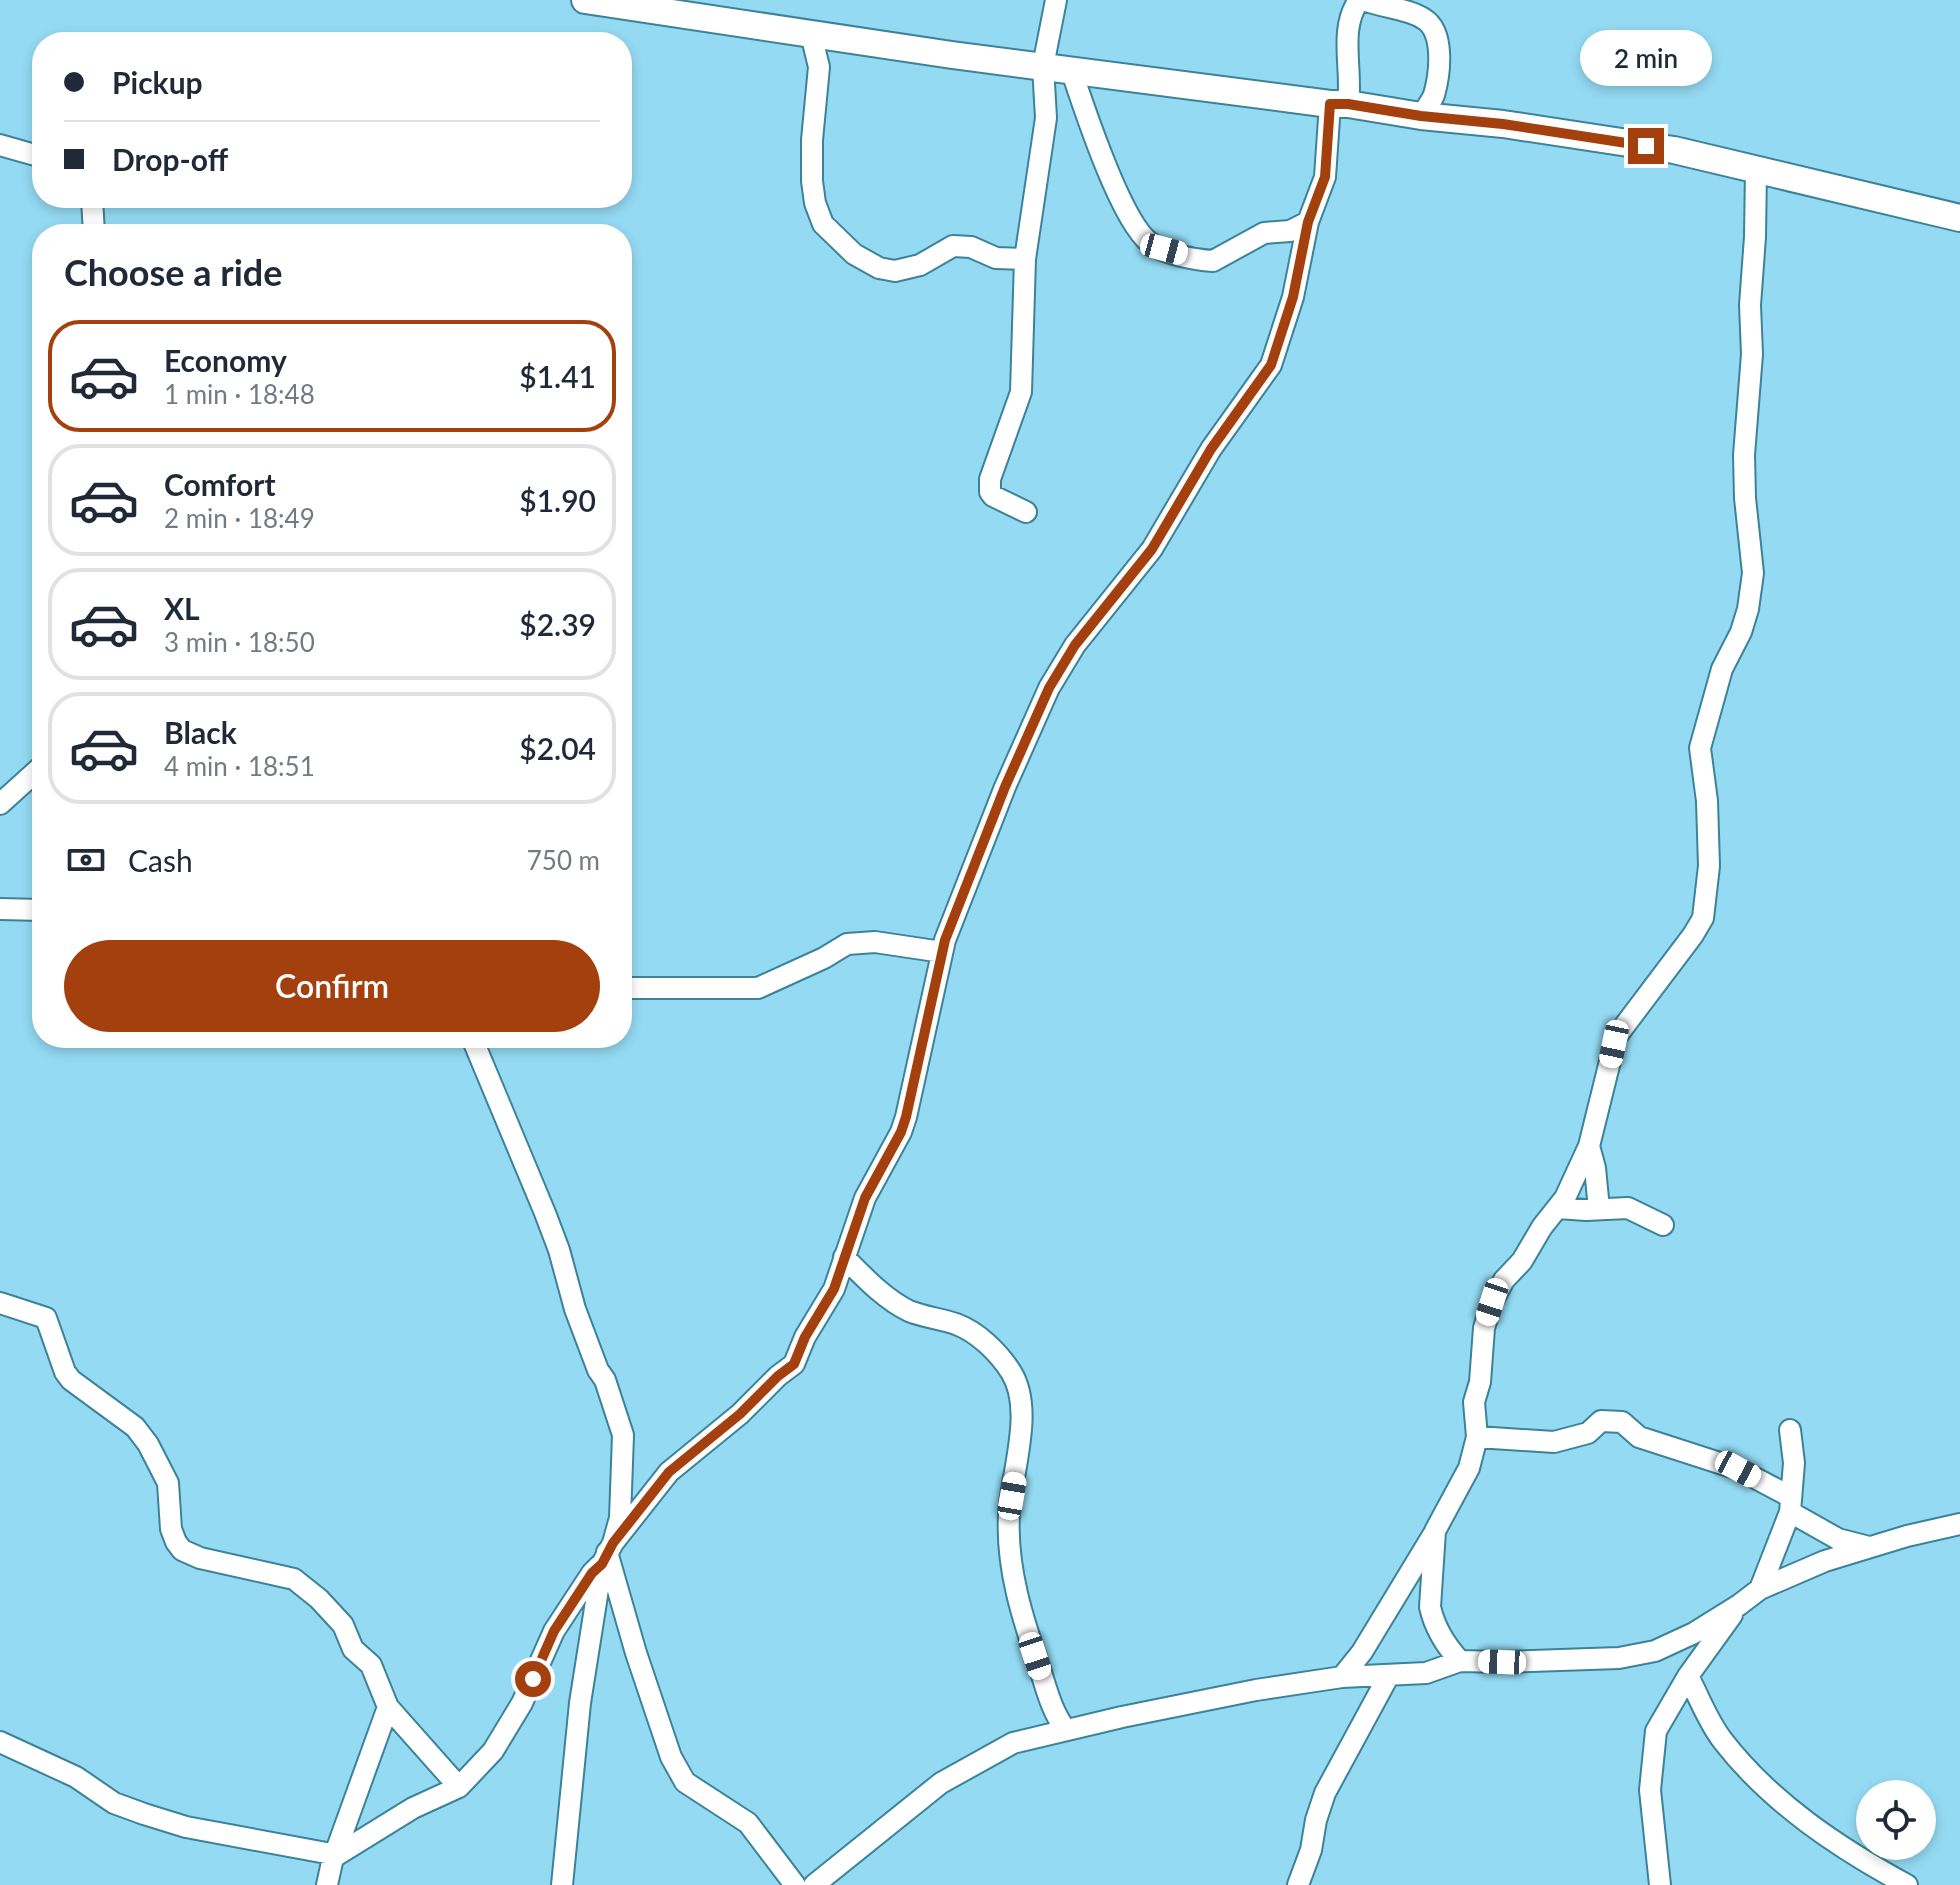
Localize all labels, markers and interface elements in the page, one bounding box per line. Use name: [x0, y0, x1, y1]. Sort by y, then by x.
callout: 2 min: [1580, 30, 1712, 86]
text: 2 min: [1614, 42, 1678, 74]
text: Pickup: [112, 64, 203, 100]
route end: [1628, 128, 1664, 164]
text: Drop-off: [112, 141, 228, 177]
car: [1138, 231, 1190, 267]
text: Choose a ride: [64, 250, 283, 294]
icon: car: [68, 340, 140, 412]
text: Economy: [164, 342, 287, 378]
text: $1.41: [519, 358, 596, 394]
text: 1 min · 18:48: [164, 378, 315, 410]
icon: car: [68, 464, 140, 536]
text: Comfort: [164, 466, 276, 502]
text: $1.90: [519, 482, 596, 518]
text: 2 min · 18:49: [164, 502, 315, 534]
icon: car: [68, 588, 140, 660]
text: XL: [164, 590, 200, 626]
text: $2.39: [519, 606, 596, 642]
text: 3 min · 18:50: [164, 626, 315, 658]
icon: car: [68, 712, 140, 784]
text: Black: [164, 714, 237, 750]
text: $2.04: [519, 730, 596, 766]
text: 4 min · 18:51: [164, 750, 315, 782]
icon: cash: [64, 838, 108, 882]
text: Cash: [128, 842, 193, 878]
text: 750 m: [527, 844, 600, 876]
button: Confirm: [64, 940, 600, 1032]
car: [1597, 1018, 1631, 1070]
car: [1473, 1275, 1511, 1329]
car: [1711, 1447, 1765, 1491]
car: [996, 1470, 1028, 1522]
car: [1016, 1629, 1054, 1683]
car: [1478, 1649, 1526, 1675]
route start: [515, 1661, 551, 1697]
map controls: [1856, 1780, 1936, 1860]
button: locate: [1856, 1780, 1936, 1860]

